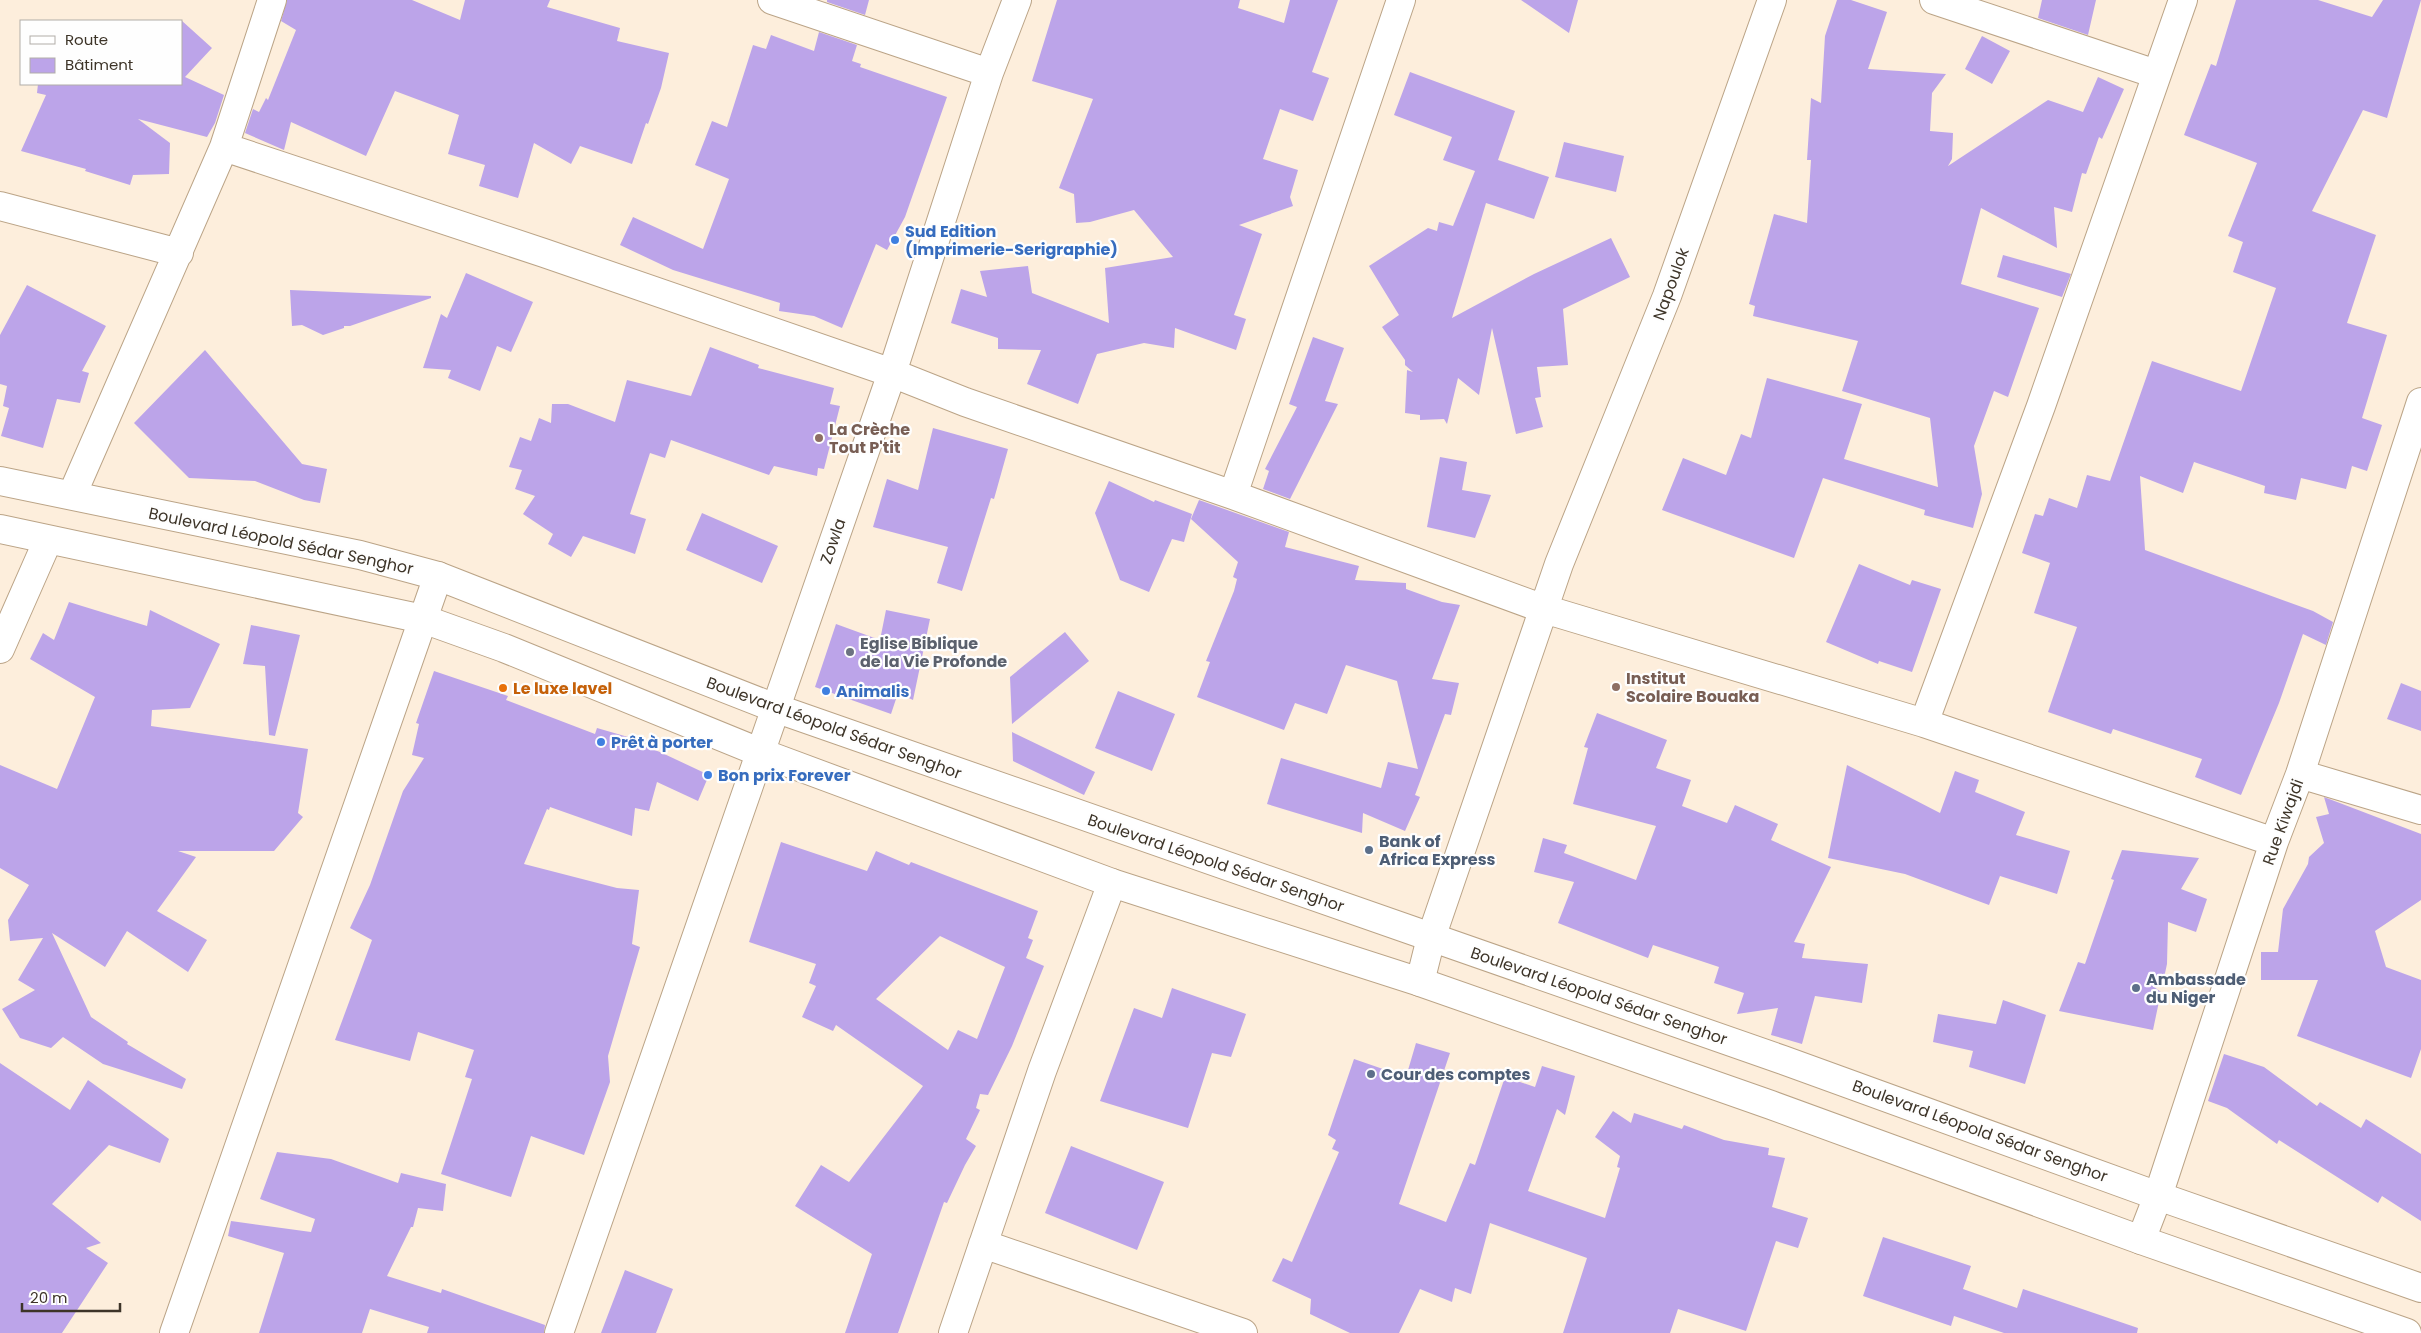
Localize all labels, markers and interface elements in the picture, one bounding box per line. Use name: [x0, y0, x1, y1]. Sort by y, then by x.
legend: [20, 20, 182, 85]
text: Route: [65, 29, 108, 50]
text: Bâtiment: [65, 54, 133, 75]
place label: Sud Edition (Imprimerie-Serigraphie): [905, 220, 1118, 261]
marker: Sud Edition (Imprimerie-Serigraphie): [889, 234, 901, 246]
street label: Napoulok: [1647, 244, 1695, 324]
place label: La Crèche Tout P'tit: [829, 418, 910, 459]
marker: La Crèche Tout P'tit: [813, 432, 825, 444]
street label: Boulevard Léopold Sédar Senghor: [146, 502, 416, 580]
street label: Zowla: [815, 515, 851, 567]
place label: Eglise Biblique de la Vie Profonde: [860, 632, 1007, 673]
marker: Eglise Biblique de la Vie Profonde: [844, 646, 856, 658]
place label: Institut Scolaire Bouaka: [1626, 667, 1759, 708]
street label: Boulevard Léopold Sédar Senghor: [703, 671, 965, 785]
place label: Le luxe lavel: [513, 677, 612, 700]
place label: Animalis: [836, 680, 910, 703]
marker: Institut Scolaire Bouaka: [1610, 681, 1622, 693]
marker: Le luxe lavel: [497, 682, 509, 694]
marker: Animalis: [820, 685, 832, 697]
place label: Prêt à porter: [611, 731, 713, 754]
marker: Prêt à porter: [595, 736, 607, 748]
place label: Bon prix Forever: [718, 764, 851, 787]
marker: Bon prix Forever: [702, 769, 714, 781]
street label: Rue Kiwajdi: [2257, 776, 2309, 868]
street label: Boulevard Léopold Sédar Senghor: [1085, 808, 1347, 918]
place label: Bank of Africa Express: [1379, 830, 1496, 871]
marker: Bank of Africa Express: [1363, 844, 1375, 856]
street label: Boulevard Léopold Sédar Senghor: [1468, 941, 1730, 1051]
place label: Ambassade du Niger: [2146, 968, 2246, 1009]
marker: Ambassade du Niger: [2130, 982, 2142, 994]
place label: Cour des comptes: [1381, 1063, 1530, 1086]
marker: Cour des comptes: [1365, 1068, 1377, 1080]
street label: Boulevard Léopold Sédar Senghor: [1849, 1074, 2111, 1188]
scale bar: [22, 1280, 120, 1312]
text: 20 m: [30, 1287, 68, 1308]

